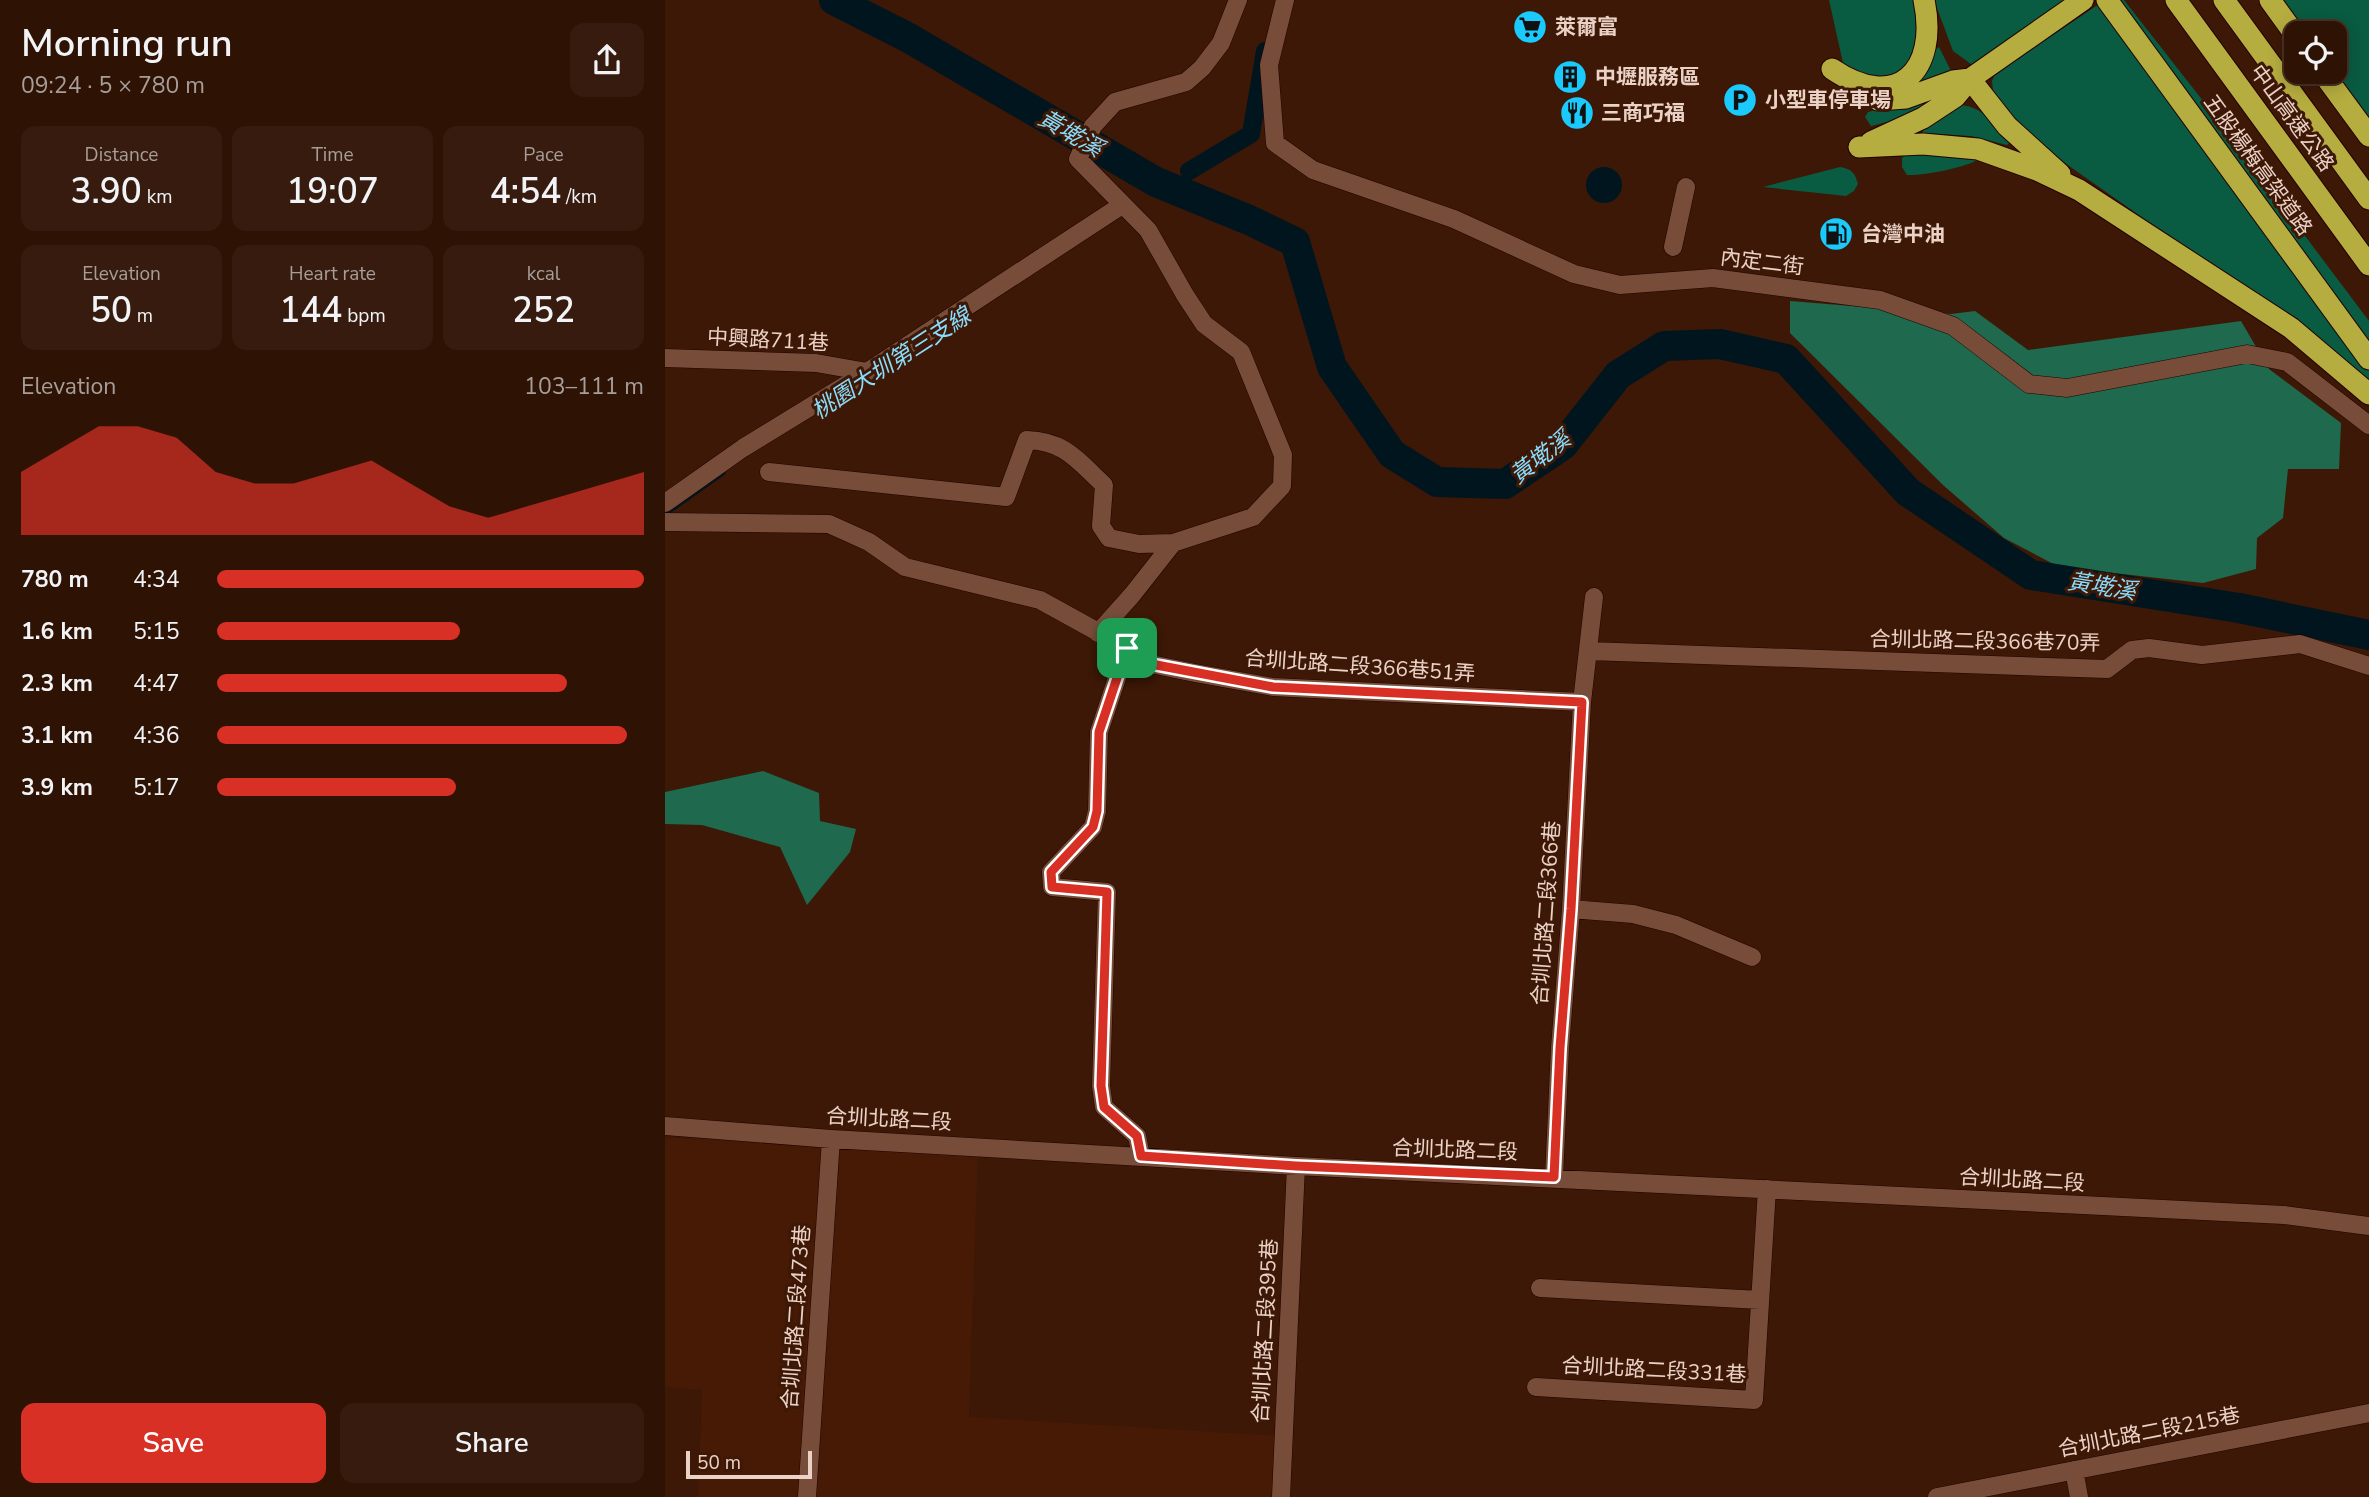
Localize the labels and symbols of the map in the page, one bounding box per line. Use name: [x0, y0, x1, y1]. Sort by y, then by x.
supermarket icon: 萊爾富: [1511, 8, 1549, 46]
place label: 萊爾富: [1555, 13, 1618, 41]
building icon: 中壢服務區: [1551, 58, 1589, 96]
street label: 中山高速公路: [2244, 59, 2340, 177]
place label: 中壢服務區: [1595, 63, 1700, 91]
parking icon: 小型車停車場: [1721, 81, 1759, 119]
place label: 小型車停車場: [1765, 86, 1891, 114]
street label: 五股楊梅高架道路: [2197, 89, 2319, 241]
restaurant icon: 三商巧福: [1558, 94, 1596, 132]
place label: 三商巧福: [1601, 99, 1685, 127]
water label: 黃墘溪: [1033, 103, 1111, 166]
fuel station icon: 台灣中油: [1817, 215, 1855, 253]
place label: 台灣中油: [1861, 220, 1945, 248]
street label: 內定二街: [1719, 243, 1805, 281]
water label: 桃園大圳第三支線: [806, 299, 979, 427]
street label: 中興路711巷: [706, 323, 830, 357]
water label: 黃墘溪: [1504, 422, 1579, 491]
water label: 黃墘溪: [2065, 566, 2141, 608]
pin: [1097, 618, 1157, 678]
street label: 合圳北路二段366巷70弄: [1869, 625, 2101, 657]
street label: 合圳北路二段366巷51弄: [1244, 644, 1476, 688]
street label: 合圳北路二段366巷: [1526, 820, 1566, 1006]
street label: 合圳北路二段: [825, 1102, 953, 1136]
street label: 合圳北路二段: [1392, 1134, 1518, 1166]
street label: 合圳北路二段: [1958, 1163, 2086, 1197]
street label: 合圳北路二段473巷: [776, 1224, 816, 1410]
street label: 合圳北路二段395巷: [1246, 1238, 1284, 1424]
street label: 合圳北路二段331巷: [1561, 1351, 1747, 1389]
street label: 合圳北路二段215巷: [2056, 1401, 2242, 1463]
scale bar: [686, 1448, 812, 1480]

